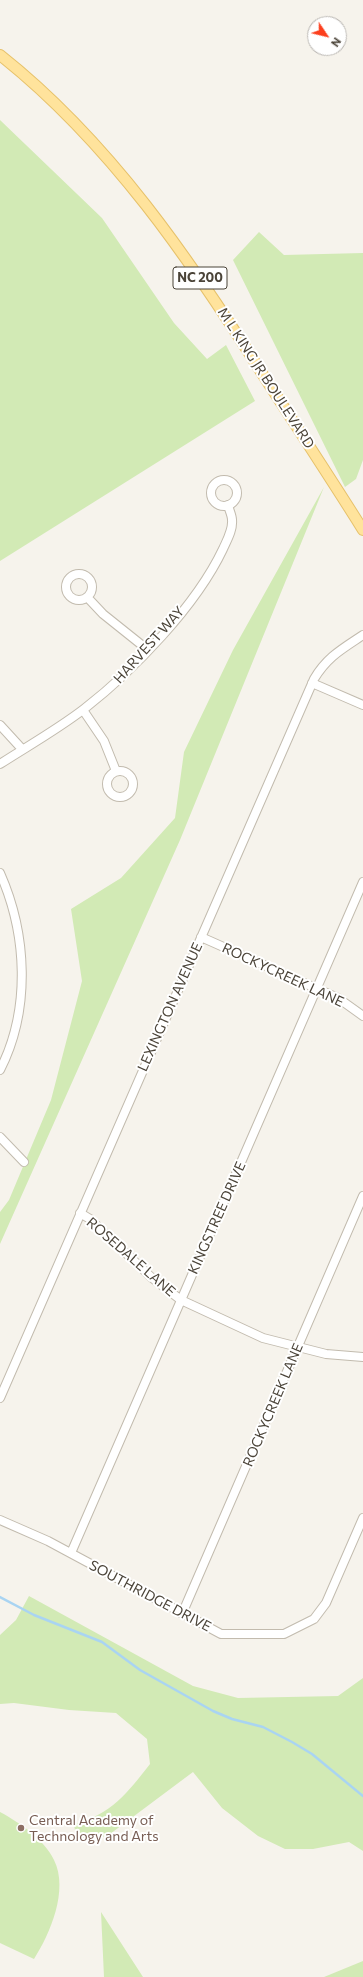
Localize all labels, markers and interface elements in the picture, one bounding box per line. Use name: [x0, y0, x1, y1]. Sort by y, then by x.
north arrow: [307, 16, 347, 56]
text: N: [329, 35, 344, 50]
road number: NC 200: [173, 267, 227, 289]
street label: M L KING JR BOULEVARD: [214, 304, 318, 452]
street label: HARVEST WAY: [110, 603, 188, 687]
street label: ROCKYCREEK LANE: [219, 939, 347, 1011]
street label: LEXINGTON AVENUE: [134, 940, 206, 1074]
street label: KINGSTREE DRIVE: [185, 1159, 249, 1277]
street label: ROSEDALE LANE: [83, 1214, 179, 1300]
street label: ROCKYCREEK LANE: [239, 1341, 307, 1469]
street label: SOUTHRIDGE DRIVE: [86, 1557, 214, 1635]
place label: Central Academy of Technology and Arts: [29, 1812, 159, 1844]
marker: Central Academy of Technology and Arts: [16, 1823, 26, 1833]

